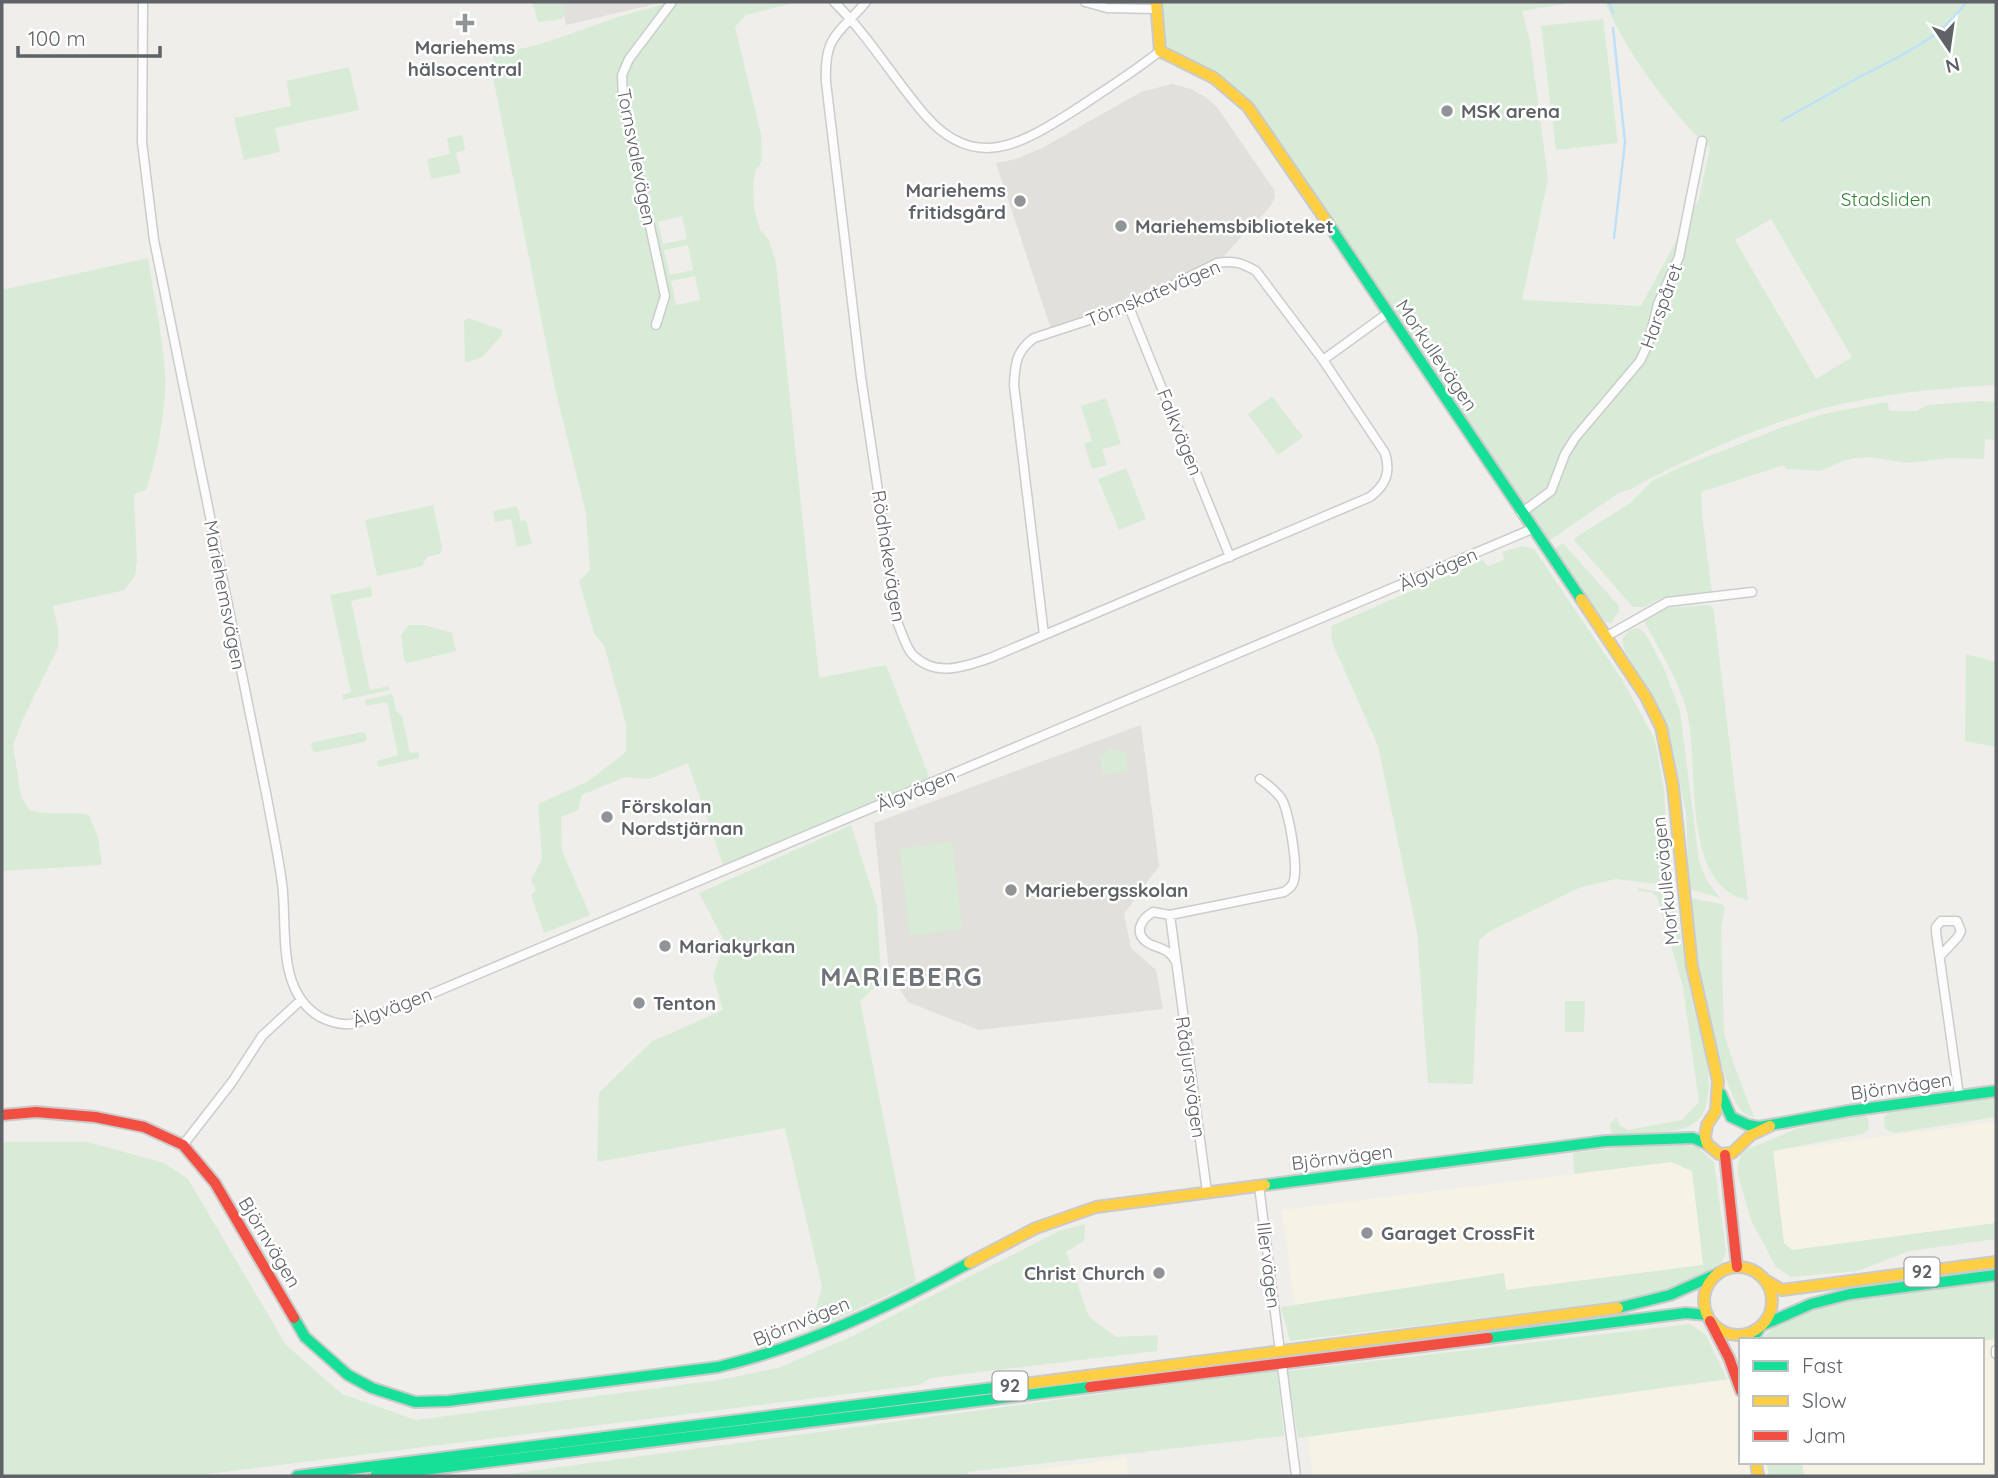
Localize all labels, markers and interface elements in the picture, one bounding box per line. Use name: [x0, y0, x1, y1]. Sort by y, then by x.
marker: Mariehems hälsocentral: [455, 13, 475, 33]
scale bar: [18, 14, 159, 58]
north arrow: [1914, 14, 1984, 84]
text: 100 m: [28, 25, 86, 51]
place label: Mariehems hälsocentral: [408, 35, 522, 81]
text: N: [1943, 52, 1962, 79]
street label: Tornsvalevägen: [612, 87, 662, 227]
place label: MSK arena: [1461, 99, 1560, 123]
marker: MSK arena: [1439, 103, 1455, 119]
place label: Mariehems fritidsgård: [906, 178, 1006, 224]
park label: Stadsliden: [1841, 187, 1931, 211]
marker: Mariehems fritidsgård: [1012, 193, 1028, 209]
place label: Mariehemsbiblioteket: [1135, 214, 1334, 238]
marker: Mariehemsbiblioteket: [1113, 218, 1129, 234]
street label: Törnskatevägen: [1082, 254, 1224, 332]
street label: Harspåret: [1635, 260, 1687, 352]
street label: Morkullevägen: [1391, 295, 1483, 415]
street label: Falkvägen: [1152, 385, 1208, 479]
street label: Rödhakevägen: [867, 488, 911, 624]
street label: Mariehemsvägen: [199, 518, 251, 672]
street label: Älgvägen: [1395, 542, 1481, 596]
street label: Älgvägen: [873, 763, 959, 817]
place label: Förskolan Nordstjärnan: [621, 794, 744, 840]
marker: Förskolan Nordstjärnan: [599, 809, 615, 825]
street label: Morkullevägen: [1646, 815, 1684, 947]
place label: Mariebergsskolan: [1025, 878, 1188, 902]
marker: Mariebergsskolan: [1003, 882, 1019, 898]
place label: Mariakyrkan: [679, 934, 795, 958]
marker: Mariakyrkan: [657, 938, 673, 954]
district label: MARIEBERG: [820, 960, 984, 993]
street label: Älgvägen: [349, 982, 435, 1032]
place label: Tenton: [653, 991, 716, 1015]
marker: Tenton: [631, 995, 647, 1011]
street label: Rådjursvägen: [1171, 1015, 1211, 1139]
street label: Björnvägen: [1849, 1067, 1953, 1105]
street label: Björnvägen: [1290, 1139, 1394, 1175]
street label: Björnvägen: [233, 1192, 307, 1292]
street label: Illervägen: [1252, 1220, 1286, 1310]
place label: Garaget CrossFit: [1381, 1221, 1535, 1245]
marker: Garaget CrossFit: [1359, 1225, 1375, 1241]
road number: 92: [1904, 1258, 1940, 1287]
place label: Christ Church: [1024, 1261, 1145, 1285]
marker: Christ Church: [1151, 1265, 1167, 1281]
street label: Björnvägen: [749, 1291, 853, 1351]
legend: [1739, 1338, 1984, 1464]
text: Fast: [1802, 1352, 1843, 1378]
road number: 92: [992, 1372, 1028, 1400]
text: Slow: [1802, 1387, 1847, 1413]
text: Jam: [1802, 1422, 1846, 1448]

